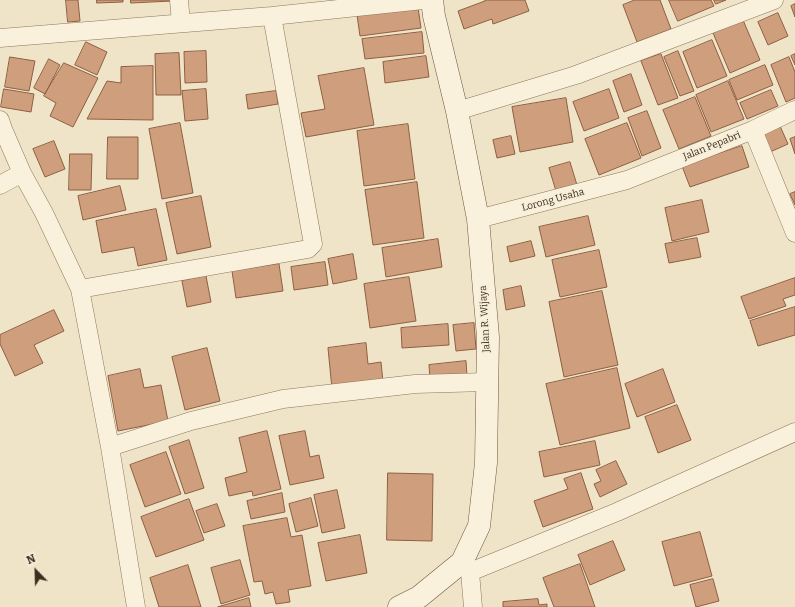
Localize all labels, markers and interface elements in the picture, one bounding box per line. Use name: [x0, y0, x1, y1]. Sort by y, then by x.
street label: Jalan Pepabri: [682, 129, 742, 163]
street label: Lorong Usaha: [520, 186, 586, 214]
street label: Jalan R. Wijaya: [477, 285, 493, 353]
north arrow: [16, 551, 56, 591]
text: N: [25, 552, 38, 567]

